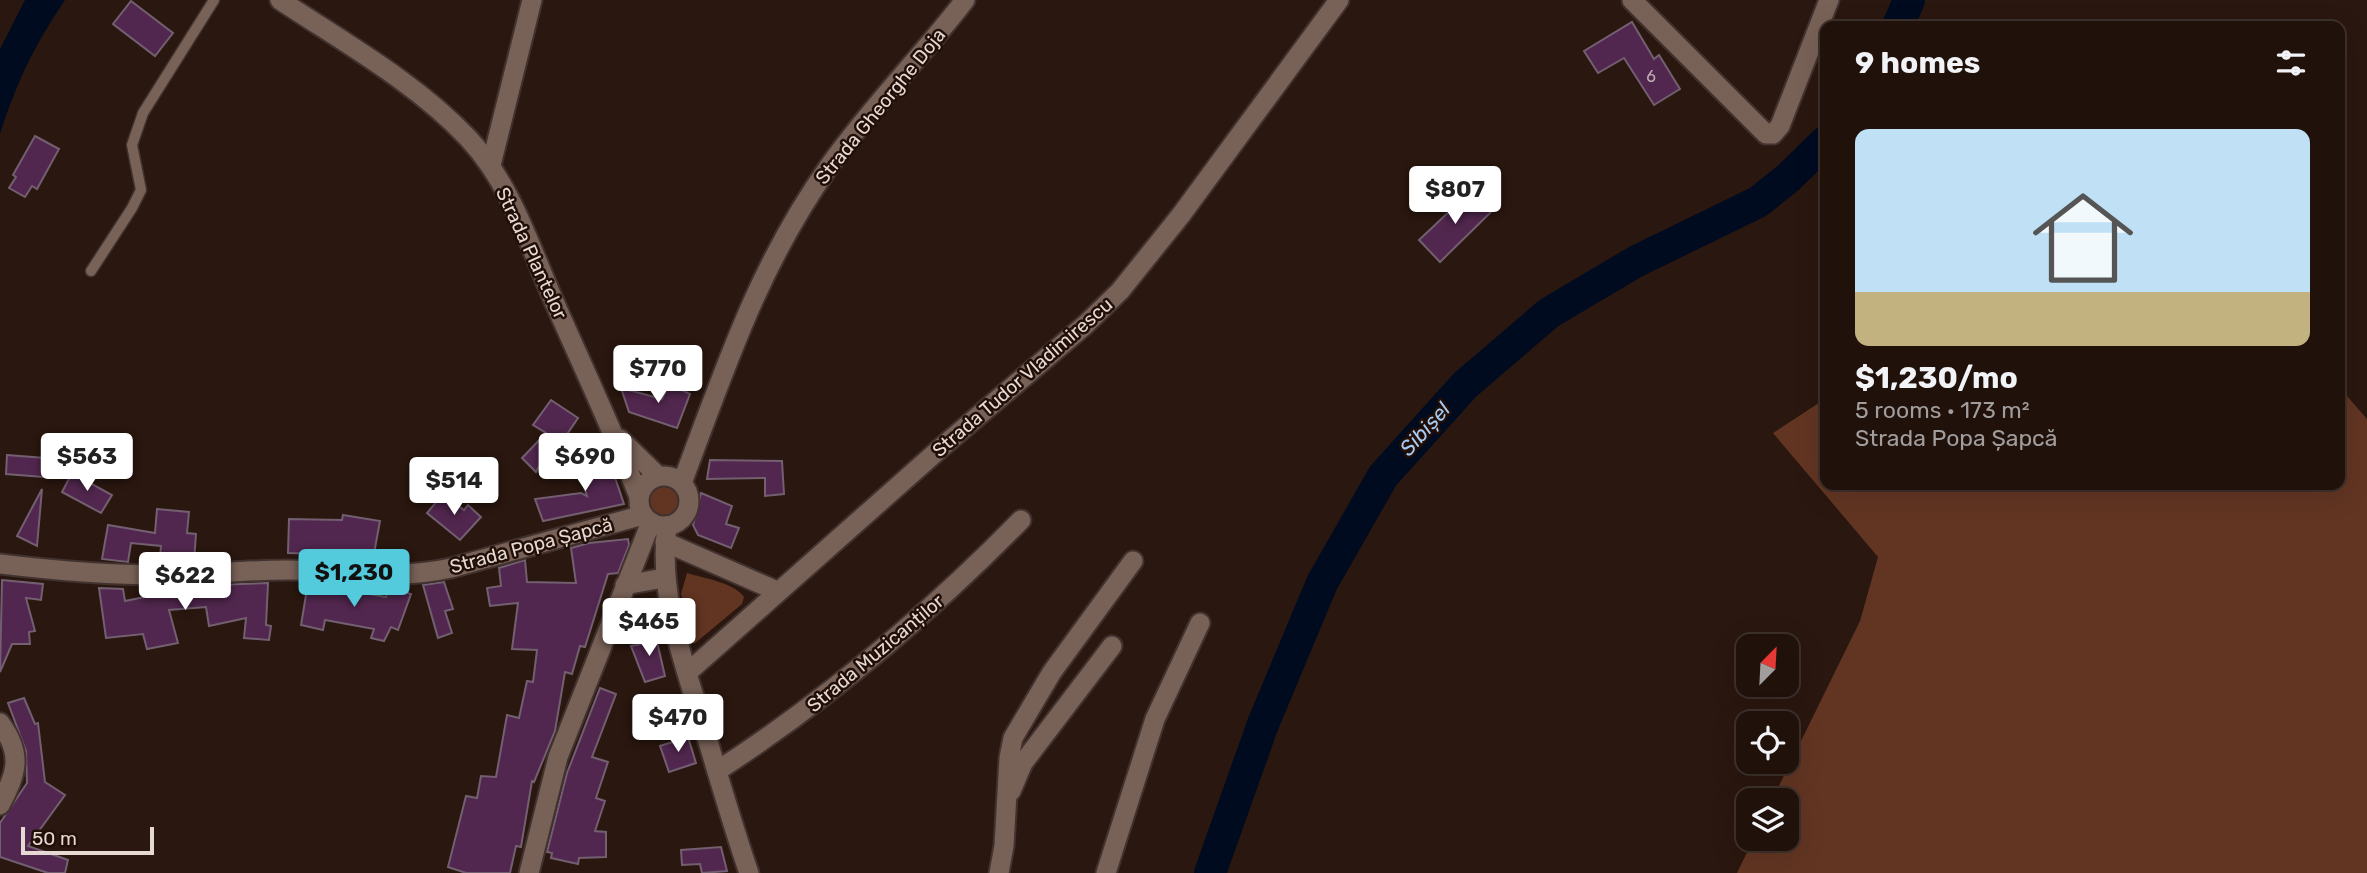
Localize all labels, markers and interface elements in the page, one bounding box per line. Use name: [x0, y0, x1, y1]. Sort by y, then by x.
street label: Strada Gheorghe Doja: [810, 24, 950, 189]
icon: filters: [2272, 44, 2310, 82]
text: 9 homes: [1855, 45, 1980, 81]
house number: 6: [1646, 67, 1656, 86]
pin: $807: [1414, 166, 1496, 226]
text: $807: [1425, 175, 1485, 203]
icon: home: [2020, 175, 2146, 301]
street label: Strada Plantelor: [491, 184, 572, 323]
street label: Strada Tudor Vladimirescu: [928, 293, 1117, 462]
pin: $770: [617, 346, 699, 405]
text: $770: [629, 354, 687, 382]
text: $1,230/mo: [1855, 360, 2018, 396]
water label: Sibișel: [1394, 396, 1456, 461]
text: 5 rooms · 173 m²: [1855, 396, 2030, 424]
text: Strada Popa Șapcă: [1855, 424, 2058, 452]
pin: $563: [46, 434, 128, 493]
pin: $690: [544, 434, 626, 493]
text: $563: [57, 442, 117, 470]
text: $690: [555, 442, 615, 470]
pin: $514: [413, 458, 495, 517]
text: $514: [425, 466, 483, 494]
street label: Strada Popa Șapcă: [447, 513, 615, 578]
pin: $1,230: [297, 550, 411, 609]
pin: $622: [144, 552, 226, 612]
text: $1,230: [315, 558, 393, 586]
text: $622: [155, 561, 215, 589]
street label: Strada Muzicanților: [802, 589, 949, 717]
pin: $465: [608, 598, 690, 658]
text: $465: [619, 607, 679, 635]
north arrow: [1736, 634, 1799, 696]
map controls: [1736, 634, 1799, 851]
pin: $470: [637, 694, 719, 754]
text: $470: [648, 703, 708, 731]
button: locate: [1736, 711, 1799, 774]
button: layers: [1736, 788, 1799, 851]
scale bar: [21, 824, 154, 856]
text: 50 m: [32, 827, 77, 850]

